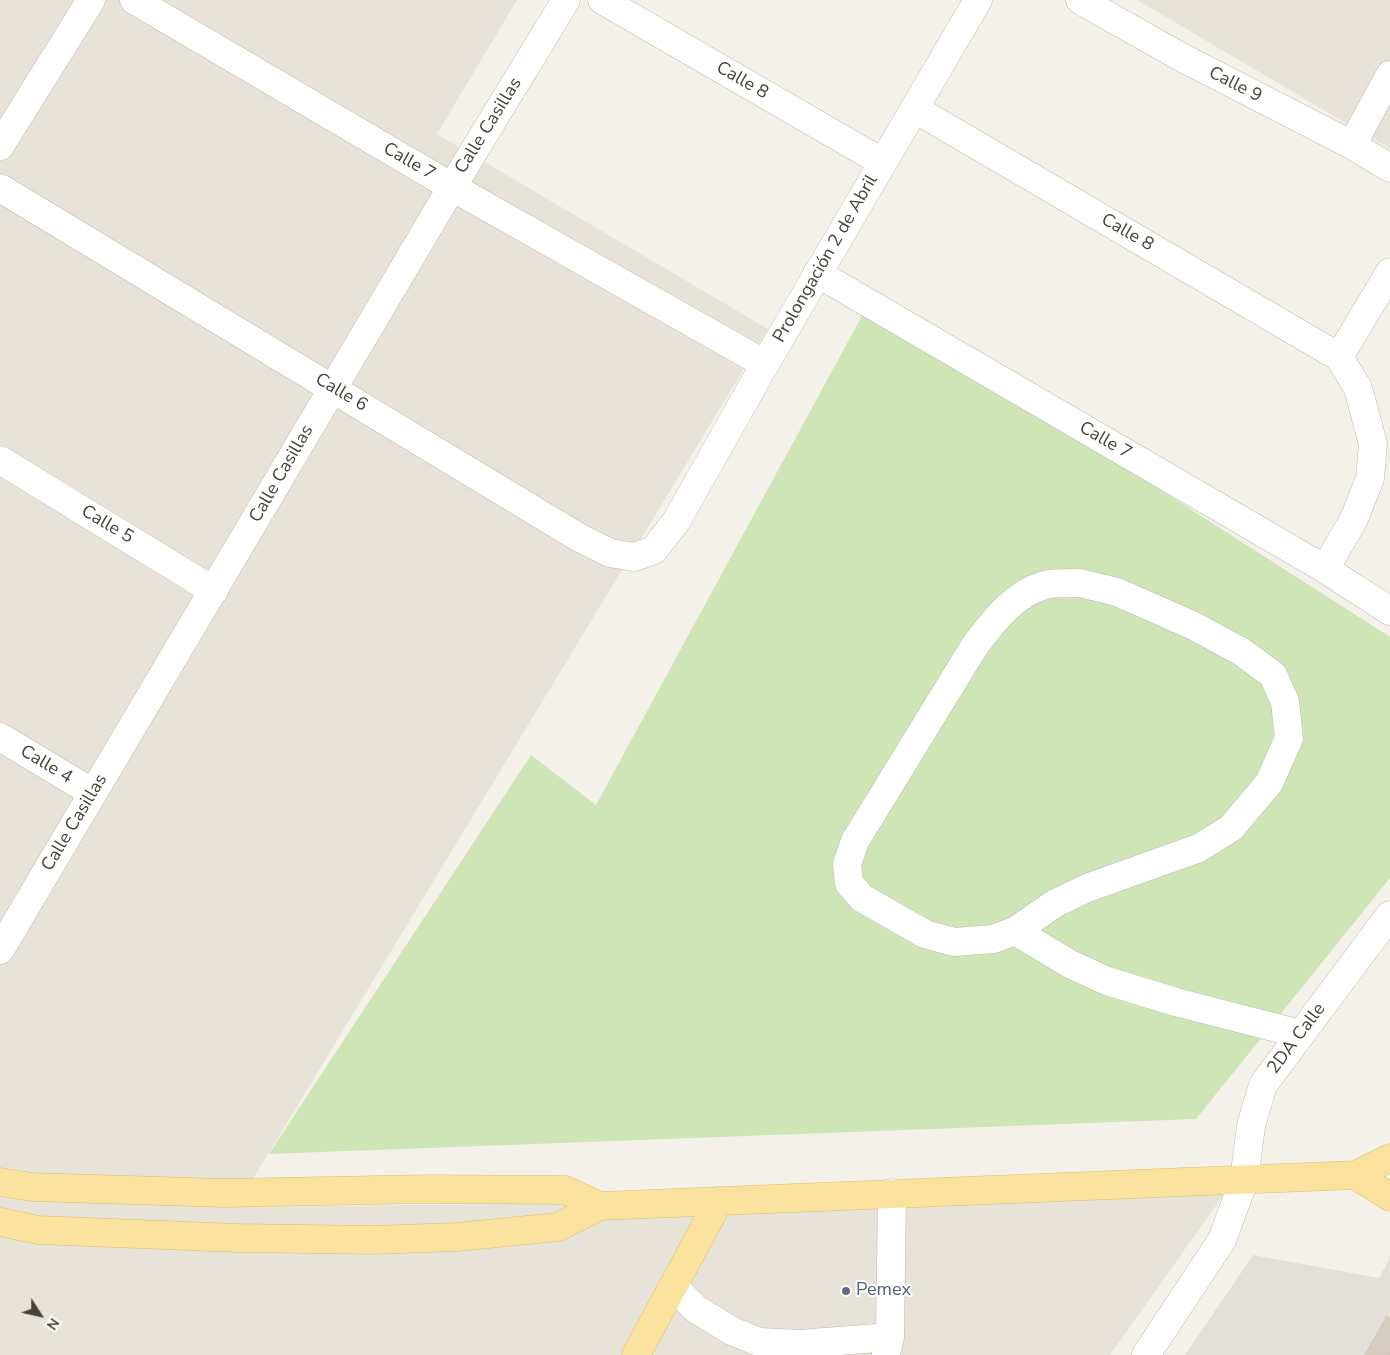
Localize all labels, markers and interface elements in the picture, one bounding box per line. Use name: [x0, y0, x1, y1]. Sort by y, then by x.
street label: Calle 8: [712, 57, 772, 105]
street label: Calle 9: [1205, 62, 1265, 108]
street label: Calle Casillas: [451, 74, 527, 178]
street label: Calle 7: [379, 138, 439, 186]
street label: Prolongación 2 de Abril: [769, 171, 883, 347]
street label: Calle 8: [1097, 209, 1157, 257]
street label: Calle 6: [311, 369, 371, 417]
street label: Calle 7: [1075, 417, 1135, 465]
street label: Calle Casillas: [245, 421, 319, 527]
street label: Calle 5: [77, 501, 137, 549]
street label: Calle 4: [16, 741, 76, 789]
street label: Calle Casillas: [38, 771, 112, 875]
street label: 2DA Calle: [1263, 999, 1331, 1079]
place label: Pemex: [856, 1280, 911, 1302]
marker: Pemex: [840, 1285, 852, 1297]
north arrow: [15, 1290, 65, 1340]
text: N: [42, 1314, 63, 1334]

